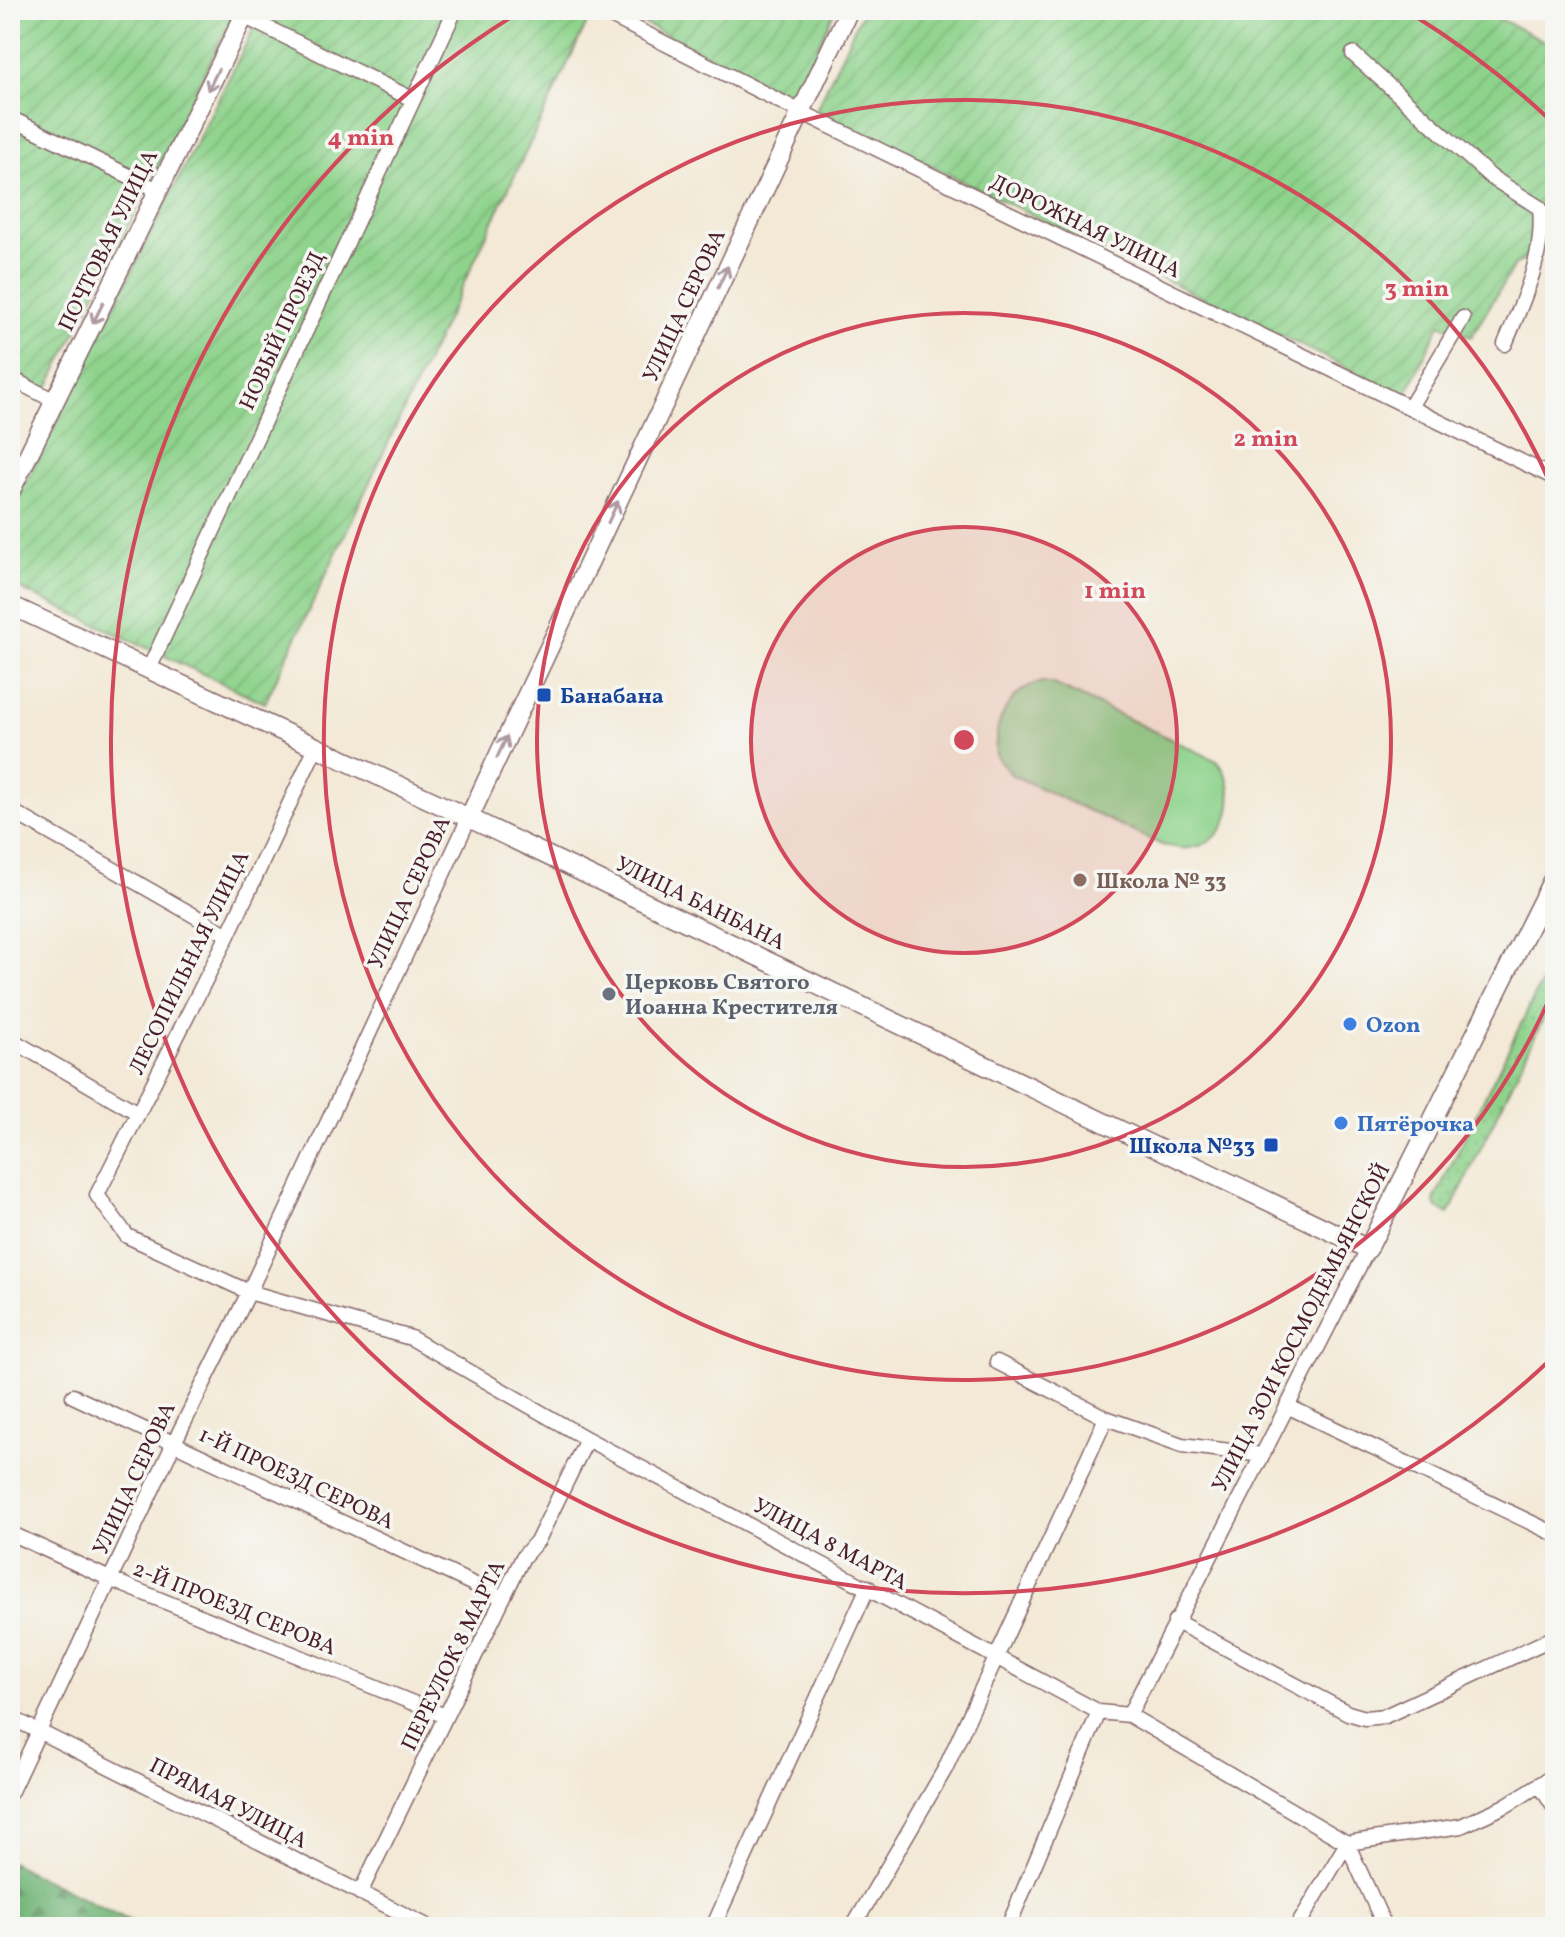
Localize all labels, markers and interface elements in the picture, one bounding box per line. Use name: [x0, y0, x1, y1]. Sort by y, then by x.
one-way arrow: [204, 67, 220, 91]
text: 4 min: [328, 122, 395, 156]
street label: ПОЧТОВАЯ УЛИЦА: [52, 145, 167, 337]
street label: ДОРОЖНАЯ УЛИЦА: [984, 168, 1186, 287]
street label: УЛИЦА СЕРОВА: [636, 225, 734, 388]
street label: НОВЫЙ ПРОЕЗД: [233, 246, 334, 416]
one-way arrow: [716, 265, 731, 289]
text: 3 min: [1385, 273, 1449, 307]
one-way arrow: [90, 301, 105, 325]
text: 2 min: [1234, 423, 1299, 457]
one-way arrow: [606, 500, 621, 524]
text: 1 min: [1084, 575, 1146, 609]
place label: Банабана: [560, 682, 664, 713]
marker: Банабана: [535, 686, 553, 704]
centre of rings: [950, 726, 978, 754]
one-way arrow: [495, 736, 510, 760]
street label: УЛИЦА СЕРОВА: [361, 812, 459, 975]
street label: ЛЕСОПИЛЬНАЯ УЛИЦА: [122, 846, 258, 1080]
street label: УЛИЦА БАНБАНА: [610, 850, 790, 959]
place label: Школа № 33: [1096, 867, 1227, 898]
marker: Школа № 33: [1071, 871, 1089, 889]
place label: Церковь Святого Иоанна Крестителя: [625, 968, 838, 1024]
marker: Церковь Святого Иоанна Крестителя: [600, 985, 618, 1003]
place label: Ozon: [1366, 1011, 1421, 1042]
marker: Ozon: [1341, 1015, 1359, 1033]
place label: Пятёрочка: [1357, 1110, 1474, 1141]
marker: Пятёрочка: [1332, 1114, 1350, 1132]
place label: Школа №33: [1129, 1132, 1255, 1163]
marker: Школа №33: [1262, 1136, 1280, 1154]
street label: УЛИЦА ЗОИ КОСМОДЕМЬЯНСКОЙ: [1205, 1158, 1399, 1498]
street label: УЛИЦА СЕРОВА: [86, 1398, 184, 1561]
street label: 1-Й ПРОЕЗД СЕРОВА: [193, 1420, 399, 1538]
street label: УЛИЦА 8 МАРТА: [747, 1491, 913, 1599]
street label: 2-Й ПРОЕЗД СЕРОВА: [128, 1554, 340, 1664]
street label: ПЕРЕУЛОК 8 МАРТА: [395, 1555, 514, 1757]
street label: ПРЯМАЯ УЛИЦА: [143, 1751, 312, 1858]

